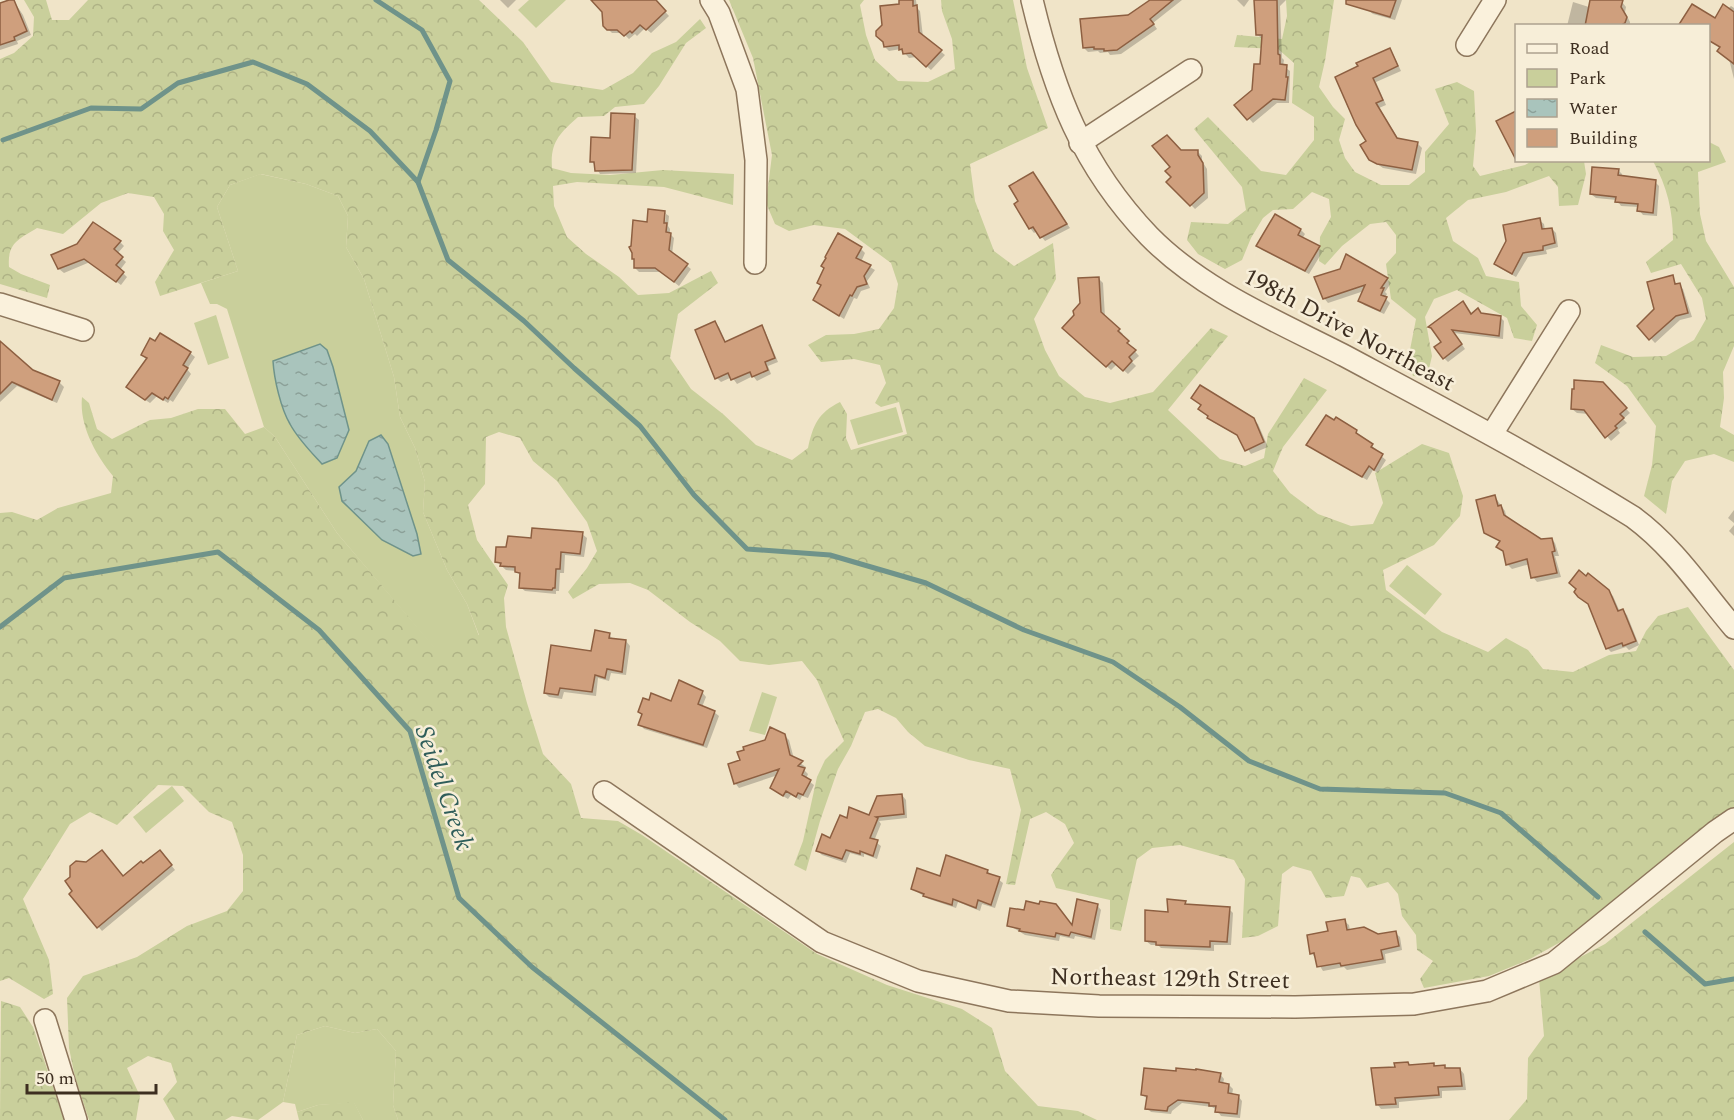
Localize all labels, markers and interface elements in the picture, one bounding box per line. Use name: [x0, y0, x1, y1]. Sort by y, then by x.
legend: [1515, 24, 1710, 162]
text: Road: [1569, 35, 1610, 62]
text: Park: [1569, 65, 1606, 92]
text: Water: [1569, 95, 1617, 122]
text: Building: [1569, 125, 1638, 152]
street label: 198th Drive Northeast: [1237, 259, 1461, 401]
water label: Seidel Creek: [404, 720, 484, 856]
street label: Northeast 129th Street: [1050, 959, 1290, 999]
scale bar: [27, 1057, 156, 1095]
text: 50 m: [36, 1065, 74, 1092]

